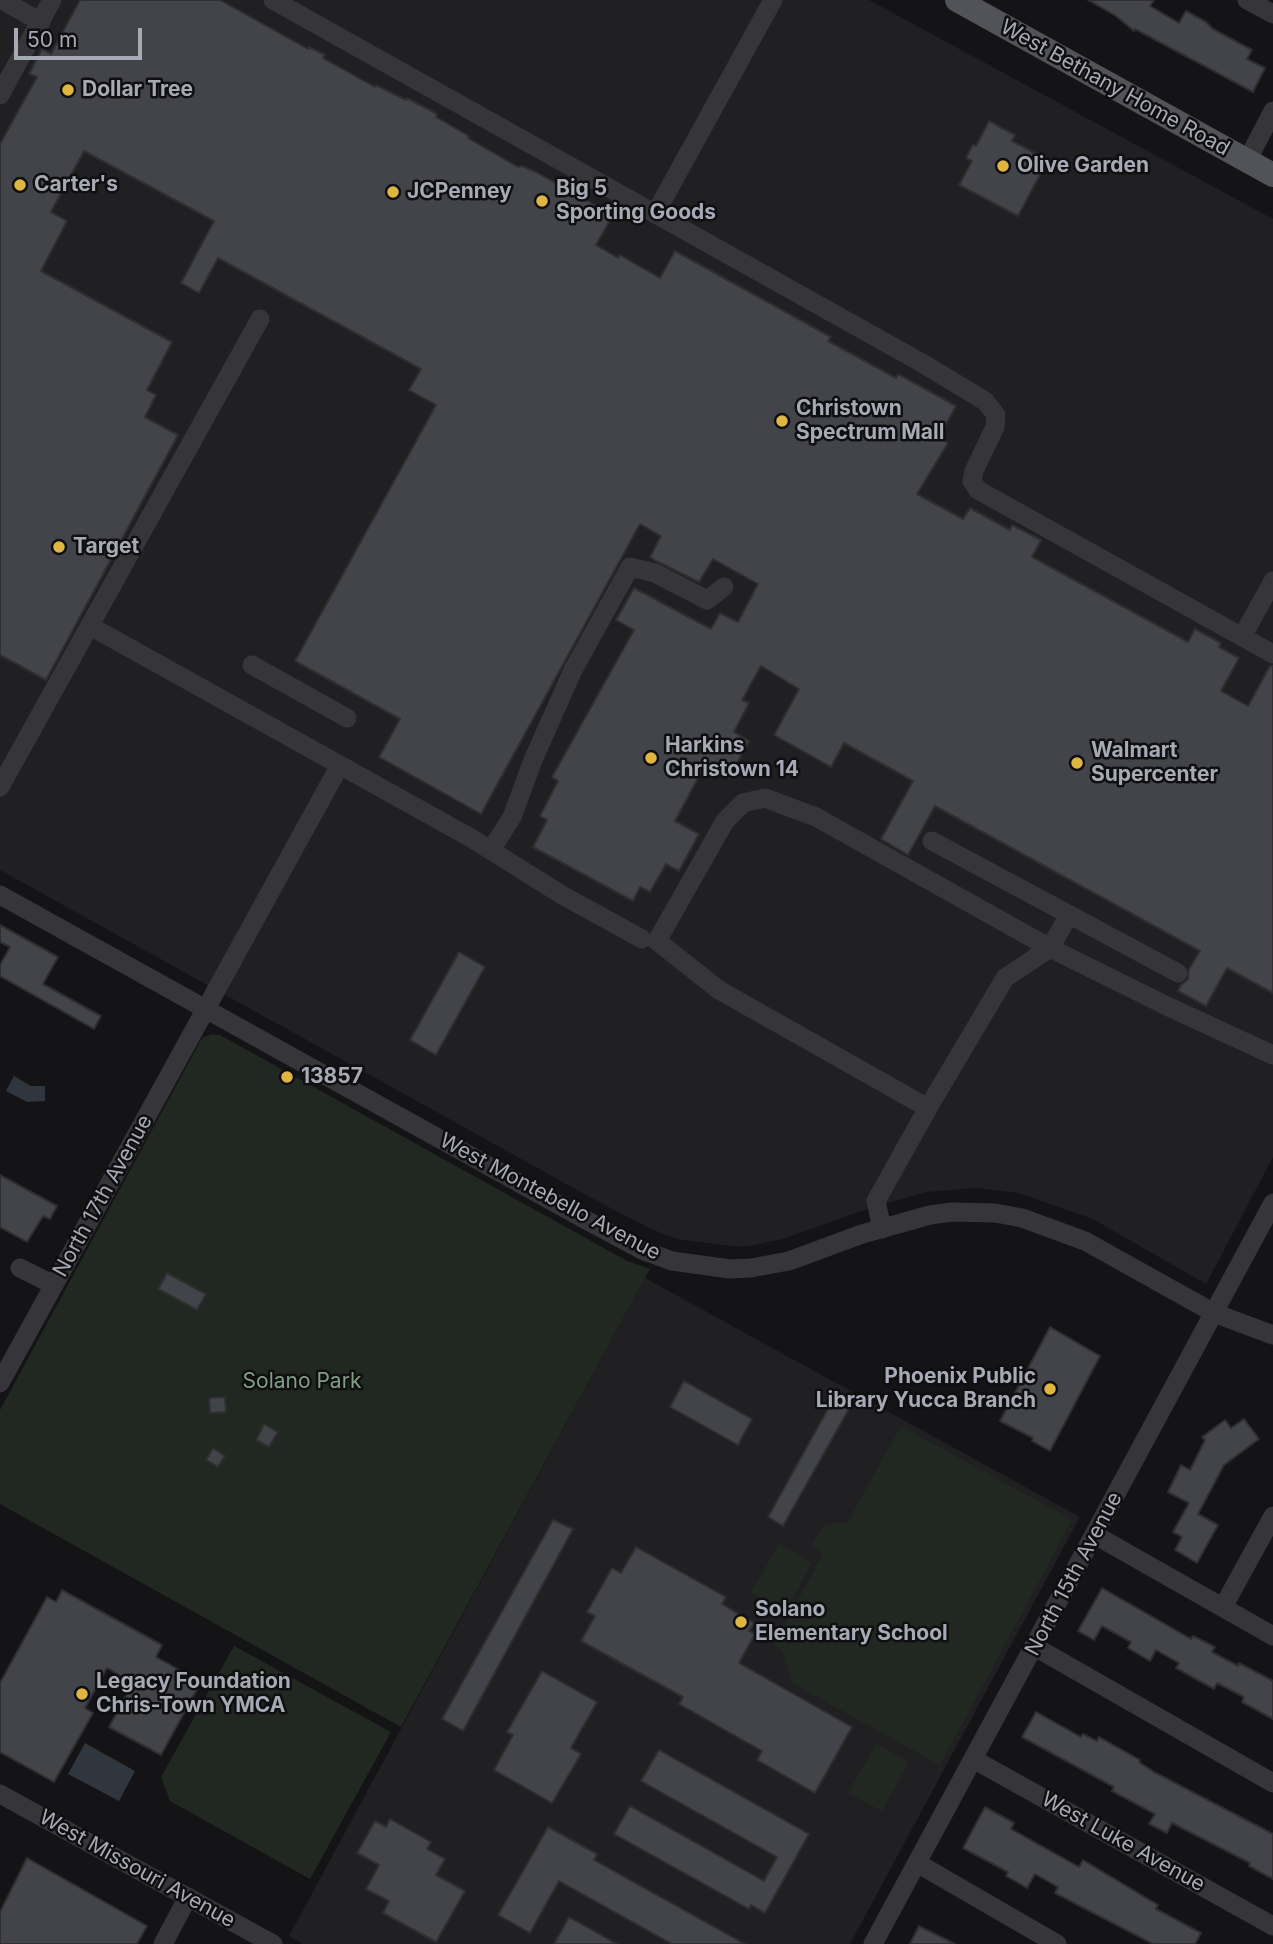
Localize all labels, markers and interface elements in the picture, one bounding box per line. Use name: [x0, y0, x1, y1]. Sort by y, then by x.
scale bar: [18, 14, 145, 58]
street label: West Bethany Home Road: [996, 14, 1234, 162]
text: 50 m: [27, 27, 77, 52]
place label: Dollar Tree: [82, 77, 193, 103]
marker: Dollar Tree: [60, 82, 76, 98]
place label: Olive Garden: [1017, 153, 1149, 179]
marker: Olive Garden: [995, 158, 1011, 174]
place label: Carter's: [34, 172, 118, 198]
place label: Big 5 Sporting Goods: [556, 176, 716, 226]
marker: Carter's: [12, 177, 28, 193]
place label: JCPenney: [407, 179, 512, 205]
marker: JCPenney: [385, 184, 401, 200]
marker: Big 5 Sporting Goods: [534, 193, 550, 209]
place label: Christown Spectrum Mall: [796, 396, 944, 446]
marker: Christown Spectrum Mall: [774, 413, 790, 429]
place label: Target: [73, 534, 139, 560]
marker: Target: [51, 539, 67, 555]
place label: Harkins Christown 14: [665, 733, 799, 783]
place label: Walmart Supercenter: [1091, 738, 1218, 788]
marker: Harkins Christown 14: [643, 750, 659, 766]
marker: Walmart Supercenter: [1069, 755, 1085, 771]
place label: 13857: [301, 1064, 363, 1090]
marker: 13857: [279, 1069, 295, 1085]
street label: North 17th Avenue: [48, 1111, 158, 1281]
street label: West Montebello Avenue: [435, 1128, 665, 1266]
place label: Phoenix Public Library Yucca Branch: [816, 1364, 1036, 1414]
park label: Solano Park: [243, 1369, 361, 1395]
marker: Phoenix Public Library Yucca Branch: [1042, 1381, 1058, 1397]
street label: North 15th Avenue: [1020, 1488, 1128, 1660]
place label: Solano Elementary School: [755, 1597, 948, 1647]
marker: Solano Elementary School: [733, 1614, 749, 1630]
place label: Legacy Foundation Chris-Town YMCA: [96, 1669, 291, 1719]
marker: Legacy Foundation Chris-Town YMCA: [74, 1686, 90, 1702]
street label: West Luke Avenue: [1037, 1787, 1209, 1897]
street label: West Missouri Avenue: [35, 1805, 239, 1933]

